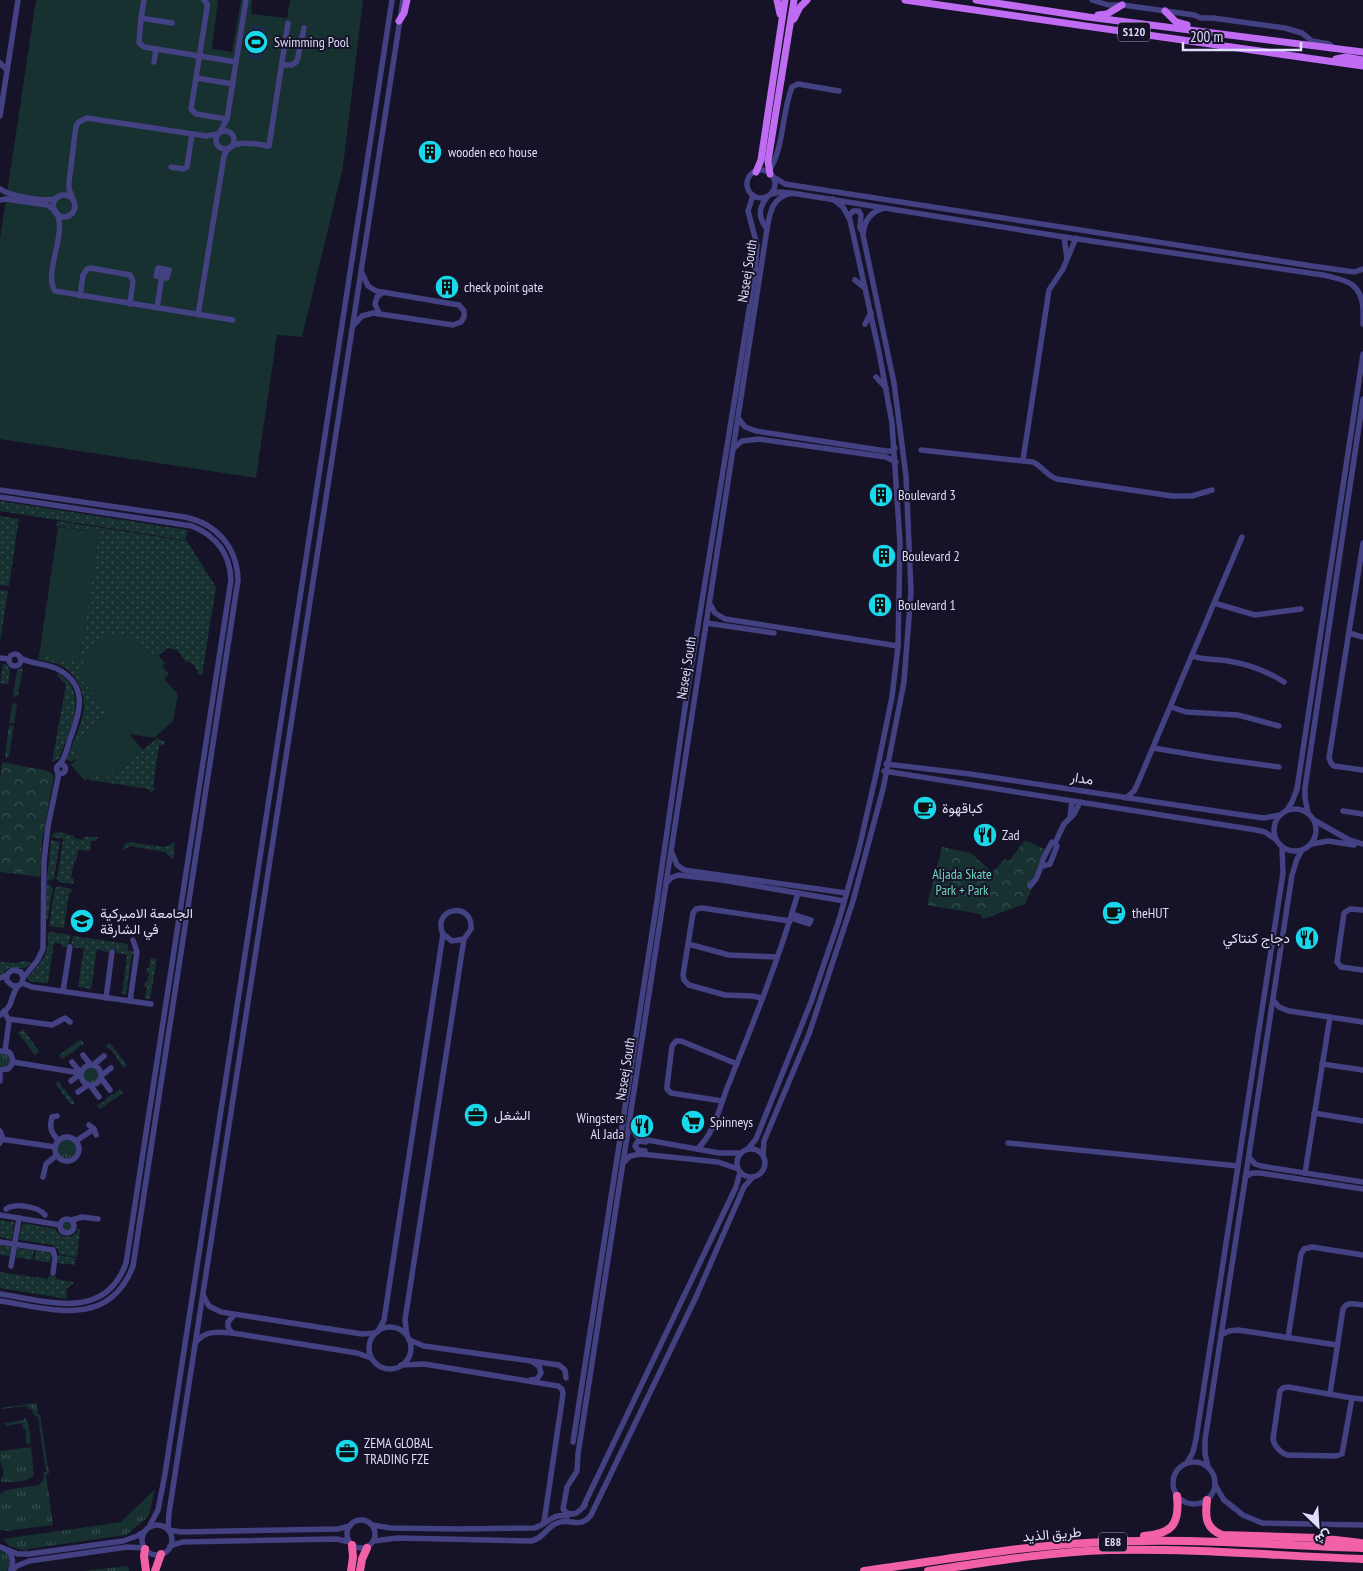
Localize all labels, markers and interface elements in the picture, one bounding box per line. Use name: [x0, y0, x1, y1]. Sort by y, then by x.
scale bar: [1183, 20, 1300, 52]
road number: S120: [1118, 22, 1150, 42]
text: 200 m: [1190, 27, 1223, 46]
sports icon: Swimming Pool: [243, 29, 269, 55]
place label: Swimming Pool: [274, 33, 350, 51]
building icon: wooden eco house: [417, 139, 443, 165]
place label: wooden eco house: [448, 143, 538, 161]
street label: Naseej South: [733, 238, 761, 304]
building icon: check point gate: [434, 274, 460, 300]
place label: check point gate: [464, 278, 543, 296]
building icon: Boulevard 3: [868, 482, 894, 508]
place label: Boulevard 3: [898, 486, 956, 504]
building icon: Boulevard 2: [871, 543, 897, 569]
place label: Boulevard 2: [902, 547, 960, 565]
building icon: Boulevard 1: [867, 592, 893, 618]
place label: Boulevard 1: [898, 596, 956, 614]
street label: Naseej South: [672, 635, 700, 701]
street label: مدار: [1068, 767, 1095, 789]
cafe icon: كباقهوة: [912, 795, 938, 821]
place label: كباقهوة: [942, 799, 983, 817]
restaurant icon: Zad: [972, 822, 998, 848]
place label: Zad: [1002, 826, 1020, 844]
park label: Aljada Skate Park + Park: [932, 865, 992, 899]
cafe icon: theHUT: [1101, 900, 1127, 926]
place label: الجامعة الاميركية في الشارقة: [100, 904, 193, 941]
place label: theHUT: [1132, 904, 1170, 922]
school or university icon: الجامعة الاميركية في الشارقة: [69, 908, 95, 934]
restaurant icon: دجاج كنتاكي: [1294, 925, 1320, 951]
place label: دجاج كنتاكي: [1223, 929, 1290, 950]
street label: Naseej South: [611, 1036, 639, 1102]
office icon: الشغل: [463, 1102, 489, 1128]
place label: الشغل: [494, 1106, 531, 1124]
place label: Wingsters Al Jada: [577, 1109, 624, 1143]
supermarket icon: Spinneys: [680, 1109, 706, 1135]
restaurant icon: Wingsters Al Jada: [629, 1113, 655, 1139]
place label: Spinneys: [710, 1113, 753, 1131]
place label: ZEMA GLOBAL TRADING FZE: [364, 1434, 433, 1468]
office icon: ZEMA GLOBAL TRADING FZE: [334, 1438, 360, 1464]
north arrow: [1293, 1501, 1343, 1551]
street label: طريق الذيد: [1022, 1522, 1082, 1546]
text: ش: [1312, 1526, 1335, 1550]
road number: E88: [1099, 1532, 1127, 1551]

